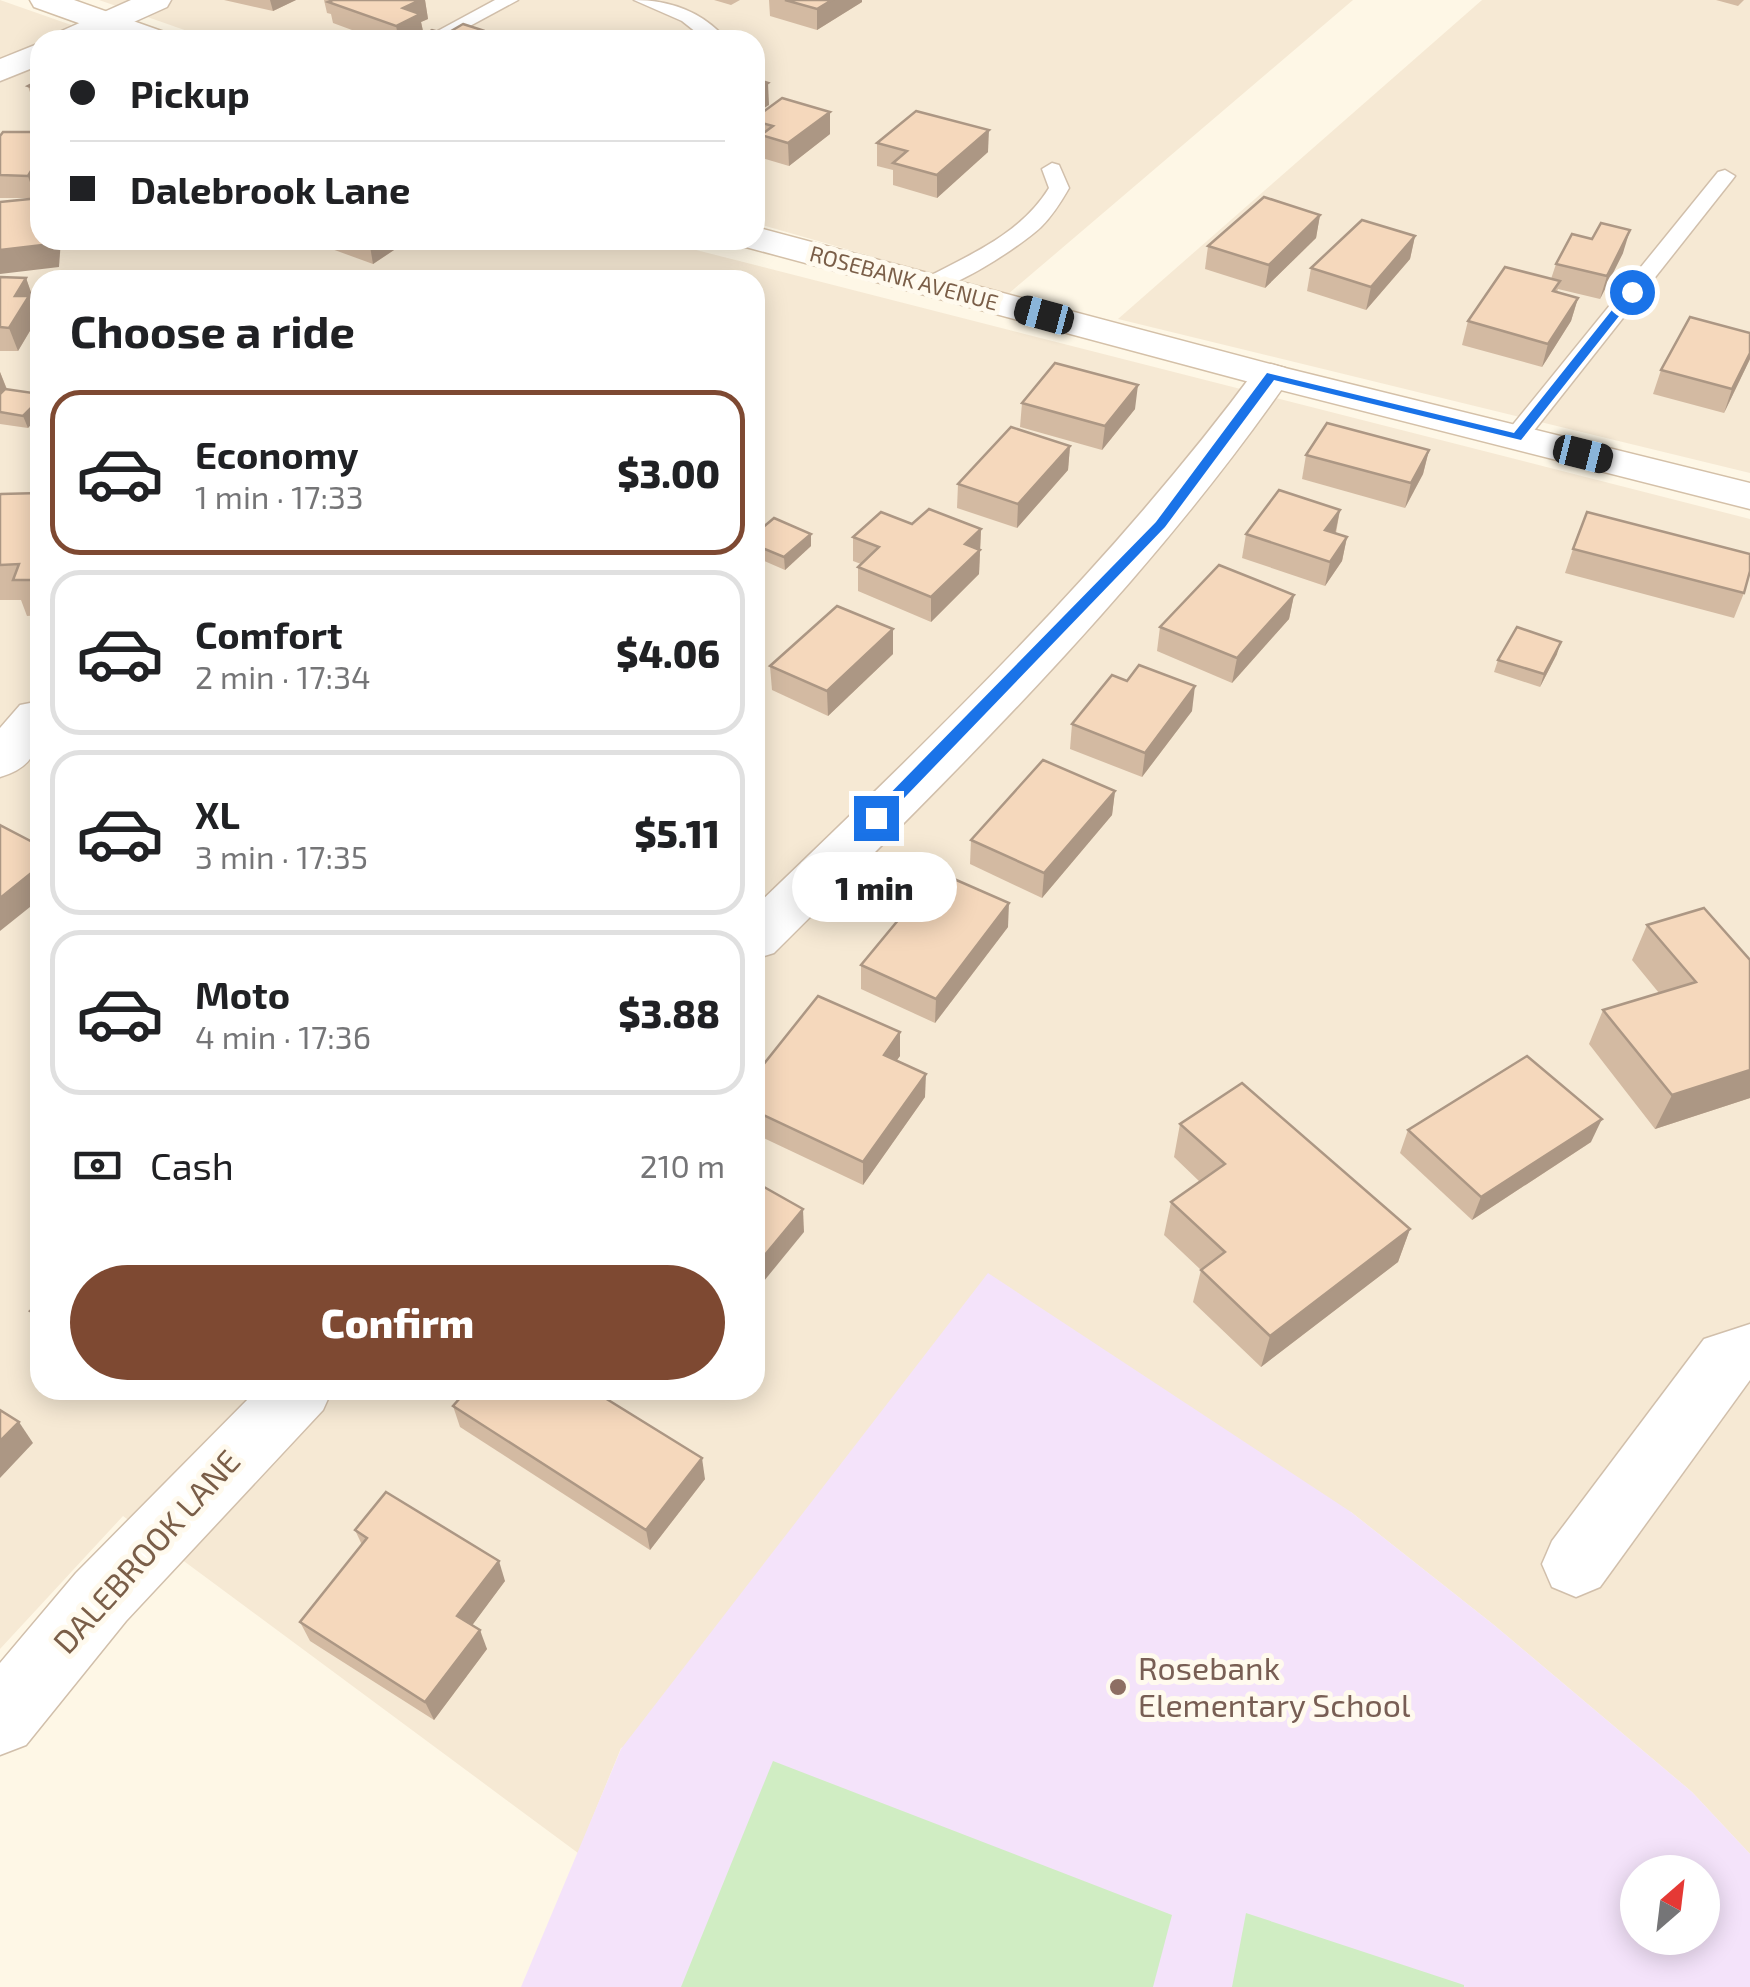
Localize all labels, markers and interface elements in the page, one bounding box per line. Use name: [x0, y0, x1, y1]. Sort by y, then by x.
text: Pickup: [130, 70, 250, 116]
text: Dalebrook Lane: [130, 166, 410, 212]
street label: ROSEBANK AVENUE: [807, 239, 1001, 315]
route start: [1610, 270, 1655, 315]
car: [1011, 293, 1077, 337]
text: Choose a ride: [70, 303, 355, 357]
icon: car: [75, 428, 165, 518]
text: Economy: [195, 431, 359, 477]
car: [1550, 432, 1616, 476]
text: $3.00: [617, 450, 720, 496]
text: 1 min · 17:33: [195, 477, 364, 515]
icon: car: [75, 608, 165, 698]
text: Comfort: [195, 611, 343, 657]
text: $4.06: [616, 630, 720, 676]
text: 2 min · 17:34: [195, 657, 371, 695]
icon: car: [75, 788, 165, 878]
text: XL: [195, 791, 240, 837]
route end: [854, 796, 899, 841]
text: $5.11: [634, 810, 720, 856]
text: 3 min · 17:35: [195, 837, 368, 875]
callout: 1 min: [794, 853, 958, 923]
text: 1 min: [835, 868, 914, 906]
icon: car: [75, 968, 165, 1058]
text: Moto: [195, 971, 290, 1017]
text: $3.88: [618, 990, 720, 1036]
text: 4 min · 17:36: [195, 1017, 371, 1055]
icon: cash: [70, 1138, 125, 1193]
text: Cash: [150, 1142, 234, 1188]
text: 210 m: [640, 1146, 725, 1184]
button: Confirm: [70, 1265, 725, 1380]
street label: DALEBROOK LANE: [44, 1441, 247, 1660]
place label: Rosebank Elementary School: [1138, 1648, 1411, 1723]
marker: Rosebank Elementary School: [1107, 1676, 1129, 1698]
north arrow: [1620, 1855, 1720, 1955]
map controls: [1620, 1855, 1720, 1955]

